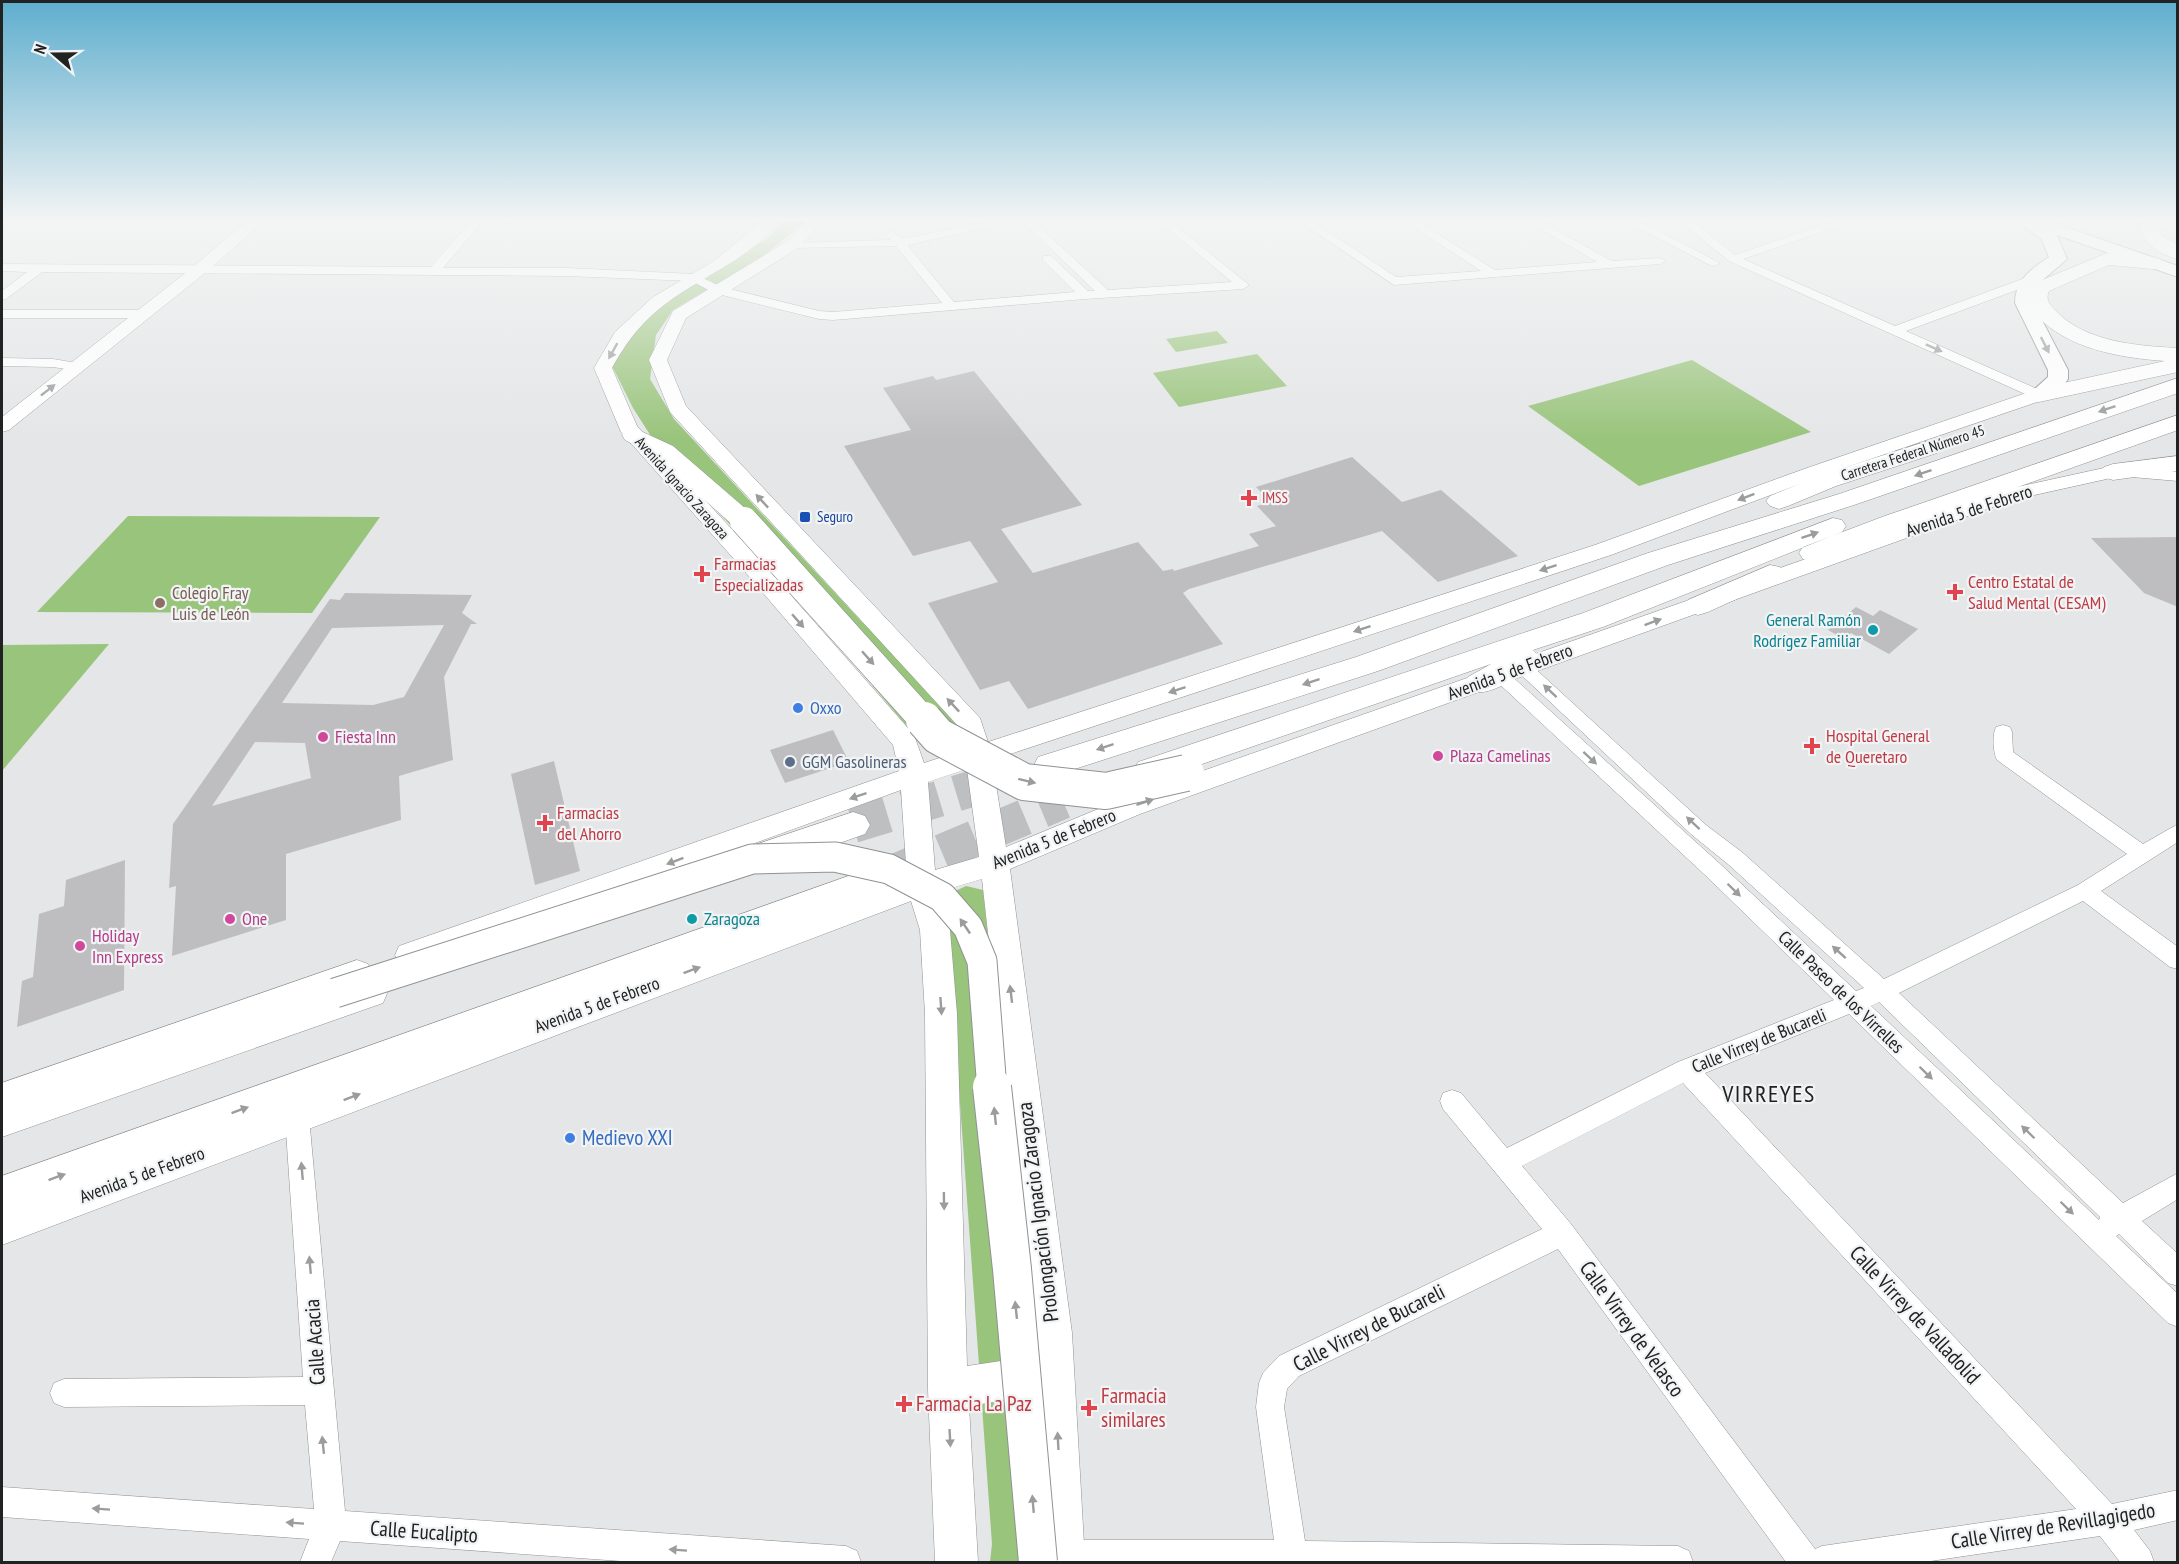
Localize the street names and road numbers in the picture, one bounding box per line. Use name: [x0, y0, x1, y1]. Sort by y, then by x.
street label: Carretera Federal Número 45: [1838, 420, 1987, 485]
street label: Avenida Ignacio Zaragoza: [631, 432, 733, 543]
street label: Avenida 5 de Febrero: [1903, 479, 2035, 542]
street label: Avenida 5 de Febrero: [1444, 638, 1576, 705]
street label: Avenida 5 de Febrero: [988, 803, 1119, 874]
street label: Calle Paseo de los Virrelles: [1773, 926, 1909, 1058]
street label: Avenida 5 de Febrero: [531, 971, 663, 1038]
street label: Calle Virrey de Bucareli: [1688, 1003, 1829, 1078]
street label: Prolongación Ignacio Zaragoza: [1011, 1101, 1064, 1324]
street label: Avenida 5 de Febrero: [76, 1141, 208, 1208]
street label: Calle Virrey de Valladolid: [1844, 1240, 1987, 1390]
street label: Calle Virrey de Velasco: [1574, 1255, 1691, 1402]
street label: Calle Virrey de Bucareli: [1288, 1278, 1449, 1377]
street label: Calle Acacia: [298, 1298, 331, 1386]
street label: Calle Virrey de Revillagigedo: [1949, 1496, 2157, 1555]
street label: Calle Eucalipto: [369, 1514, 479, 1549]

